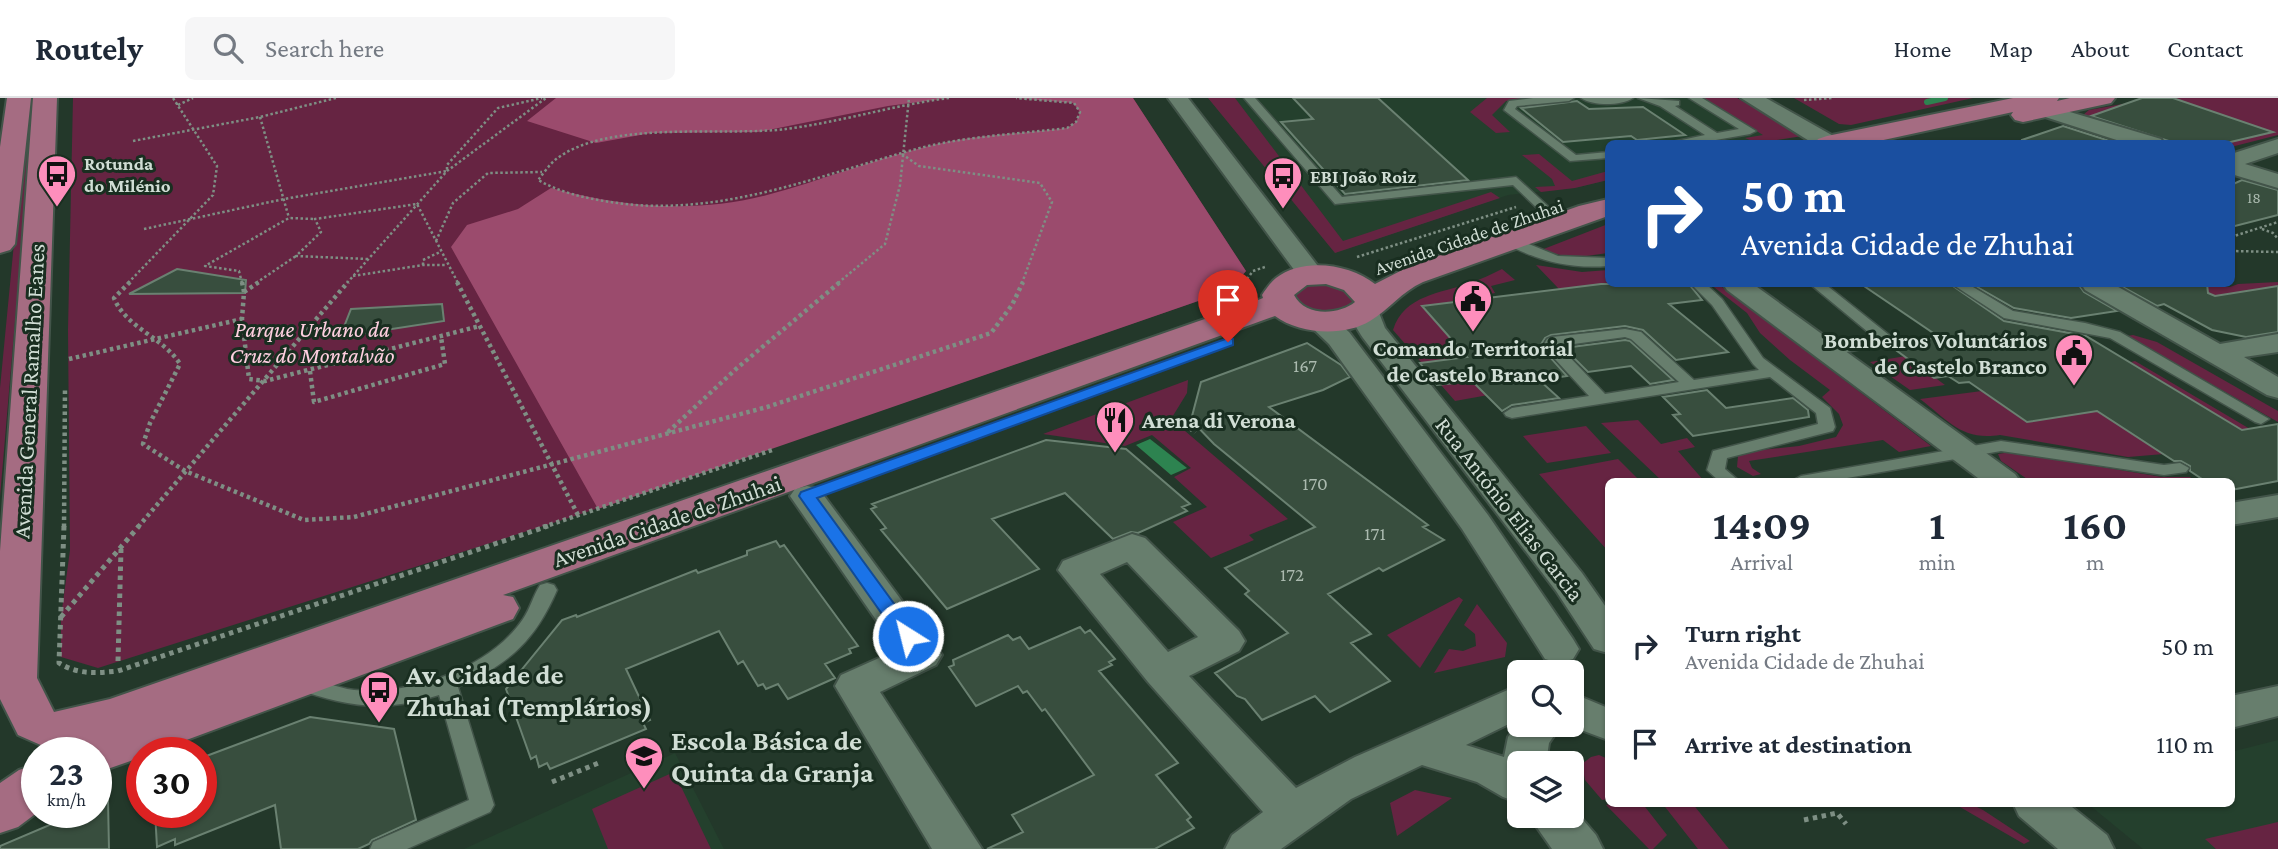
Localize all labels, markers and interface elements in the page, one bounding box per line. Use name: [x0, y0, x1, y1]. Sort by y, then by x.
search box: [185, 17, 675, 80]
icon: search: [209, 29, 247, 67]
text: Routely: [35, 30, 143, 67]
text: Search here: [265, 34, 384, 63]
text: Home: [1894, 35, 1951, 62]
text: Map: [1989, 35, 2033, 62]
text: About: [2071, 35, 2129, 62]
text: Contact: [2167, 35, 2243, 62]
bus stop icon: Rotunda do Milénio: [36, 153, 78, 208]
place label: Rotunda do Milénio: [84, 153, 171, 196]
bus stop icon: EBI João Roiz: [1262, 155, 1304, 210]
place label: EBI João Roiz: [1310, 166, 1417, 187]
icon: right: [1626, 168, 1717, 259]
text: 50 m: [1741, 168, 1846, 223]
house number: 18: [2247, 189, 2261, 206]
street label: Avenida Cidade de Zhuhai: [1372, 195, 1566, 279]
text: Avenida Cidade de Zhuhai: [1741, 226, 2074, 262]
street label: Avenida General Ramalho Eanes: [8, 243, 50, 539]
pin: [1198, 270, 1258, 342]
public building icon: Comando Territorial de Castelo Branco: [1452, 278, 1494, 333]
icon: arrive: [1209, 281, 1247, 319]
park label: Parque Urbano da Cruz do Montalvão: [230, 316, 395, 368]
place label: Bombeiros Voluntários de Castelo Branco: [1824, 327, 2047, 379]
public building icon: Bombeiros Voluntários de Castelo Branco: [2053, 332, 2095, 387]
place label: Comando Territorial de Castelo Branco: [1372, 335, 1574, 387]
house number: 167: [1293, 355, 1317, 376]
restaurant icon: Arena di Verona: [1094, 399, 1136, 454]
place label: Arena di Verona: [1141, 407, 1297, 433]
street label: Rua António Elias Garcia: [1430, 412, 1590, 606]
street label: Avenida Cidade de Zhuhai: [550, 470, 784, 572]
house number: 170: [1302, 473, 1328, 494]
text: 14:09: [1713, 501, 1811, 548]
text: 1: [1929, 501, 1945, 548]
text: 160: [2063, 501, 2127, 548]
house number: 171: [1364, 523, 1386, 544]
text: Arrival: [1731, 549, 1793, 575]
text: min: [1919, 549, 1956, 575]
text: m: [2086, 549, 2105, 575]
house number: 172: [1280, 564, 1304, 585]
position arrow: [871, 599, 945, 673]
text: Turn right: [1685, 619, 1801, 648]
icon: right: [1626, 627, 1664, 665]
text: 50 m: [2161, 632, 2214, 661]
text: Avenida Cidade de Zhuhai: [1685, 648, 1924, 674]
place label: Av. Cidade de Zhuhai (Templários): [405, 659, 652, 723]
map controls: [1507, 660, 1584, 828]
button: search: [1507, 660, 1584, 737]
bus stop icon: Av. Cidade de Zhuhai (Templários): [358, 669, 400, 724]
place label: Escola Básica de Quinta da Granja: [671, 725, 874, 788]
icon: arrive: [1626, 725, 1664, 763]
text: Arrive at destination: [1685, 730, 1912, 759]
text: 110 m: [2156, 730, 2214, 759]
school or university icon: Escola Básica de Quinta da Granja: [623, 735, 665, 790]
speed limit sign: 30: [126, 737, 217, 828]
button: layers: [1507, 751, 1584, 828]
text: 23: [49, 754, 84, 793]
text: km/h: [47, 790, 86, 810]

